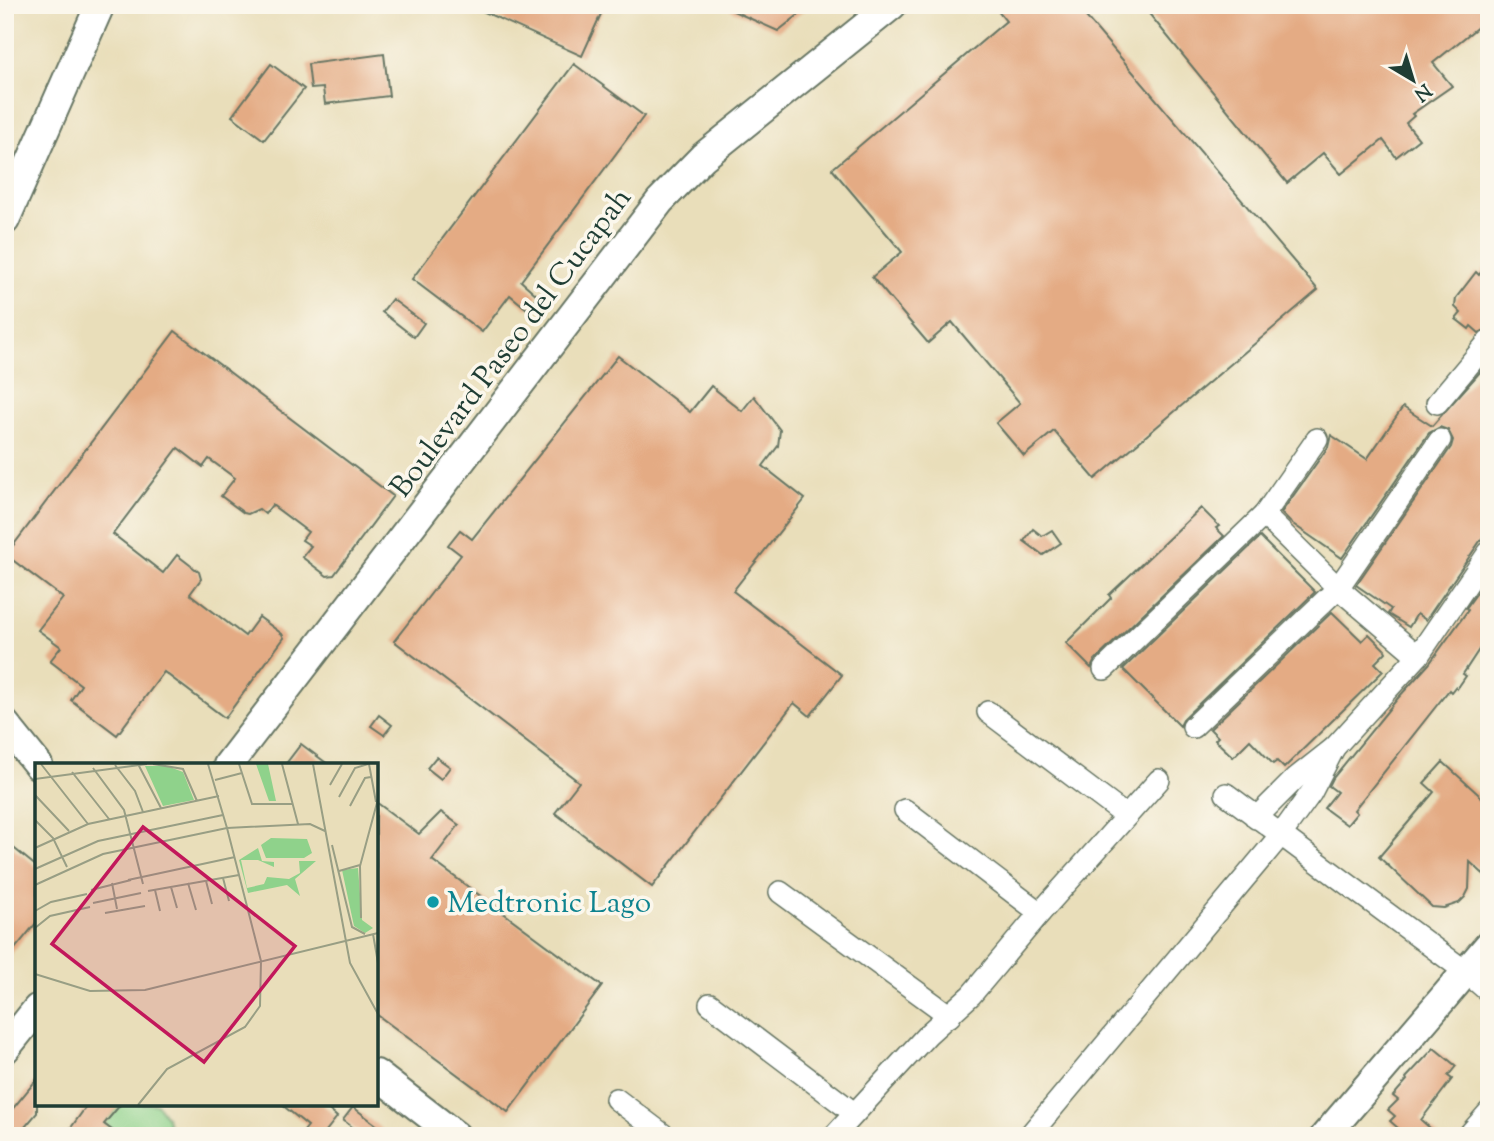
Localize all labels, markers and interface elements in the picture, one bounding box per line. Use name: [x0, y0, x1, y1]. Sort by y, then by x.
north arrow: [1378, 46, 1448, 116]
text: N: [1408, 76, 1436, 107]
street label: Boulevard Paseo del Cucapah: [381, 179, 643, 507]
inset map: [35, 763, 378, 1106]
place label: Medtronic Lago: [447, 883, 651, 926]
marker: Medtronic Lago: [425, 894, 441, 910]

